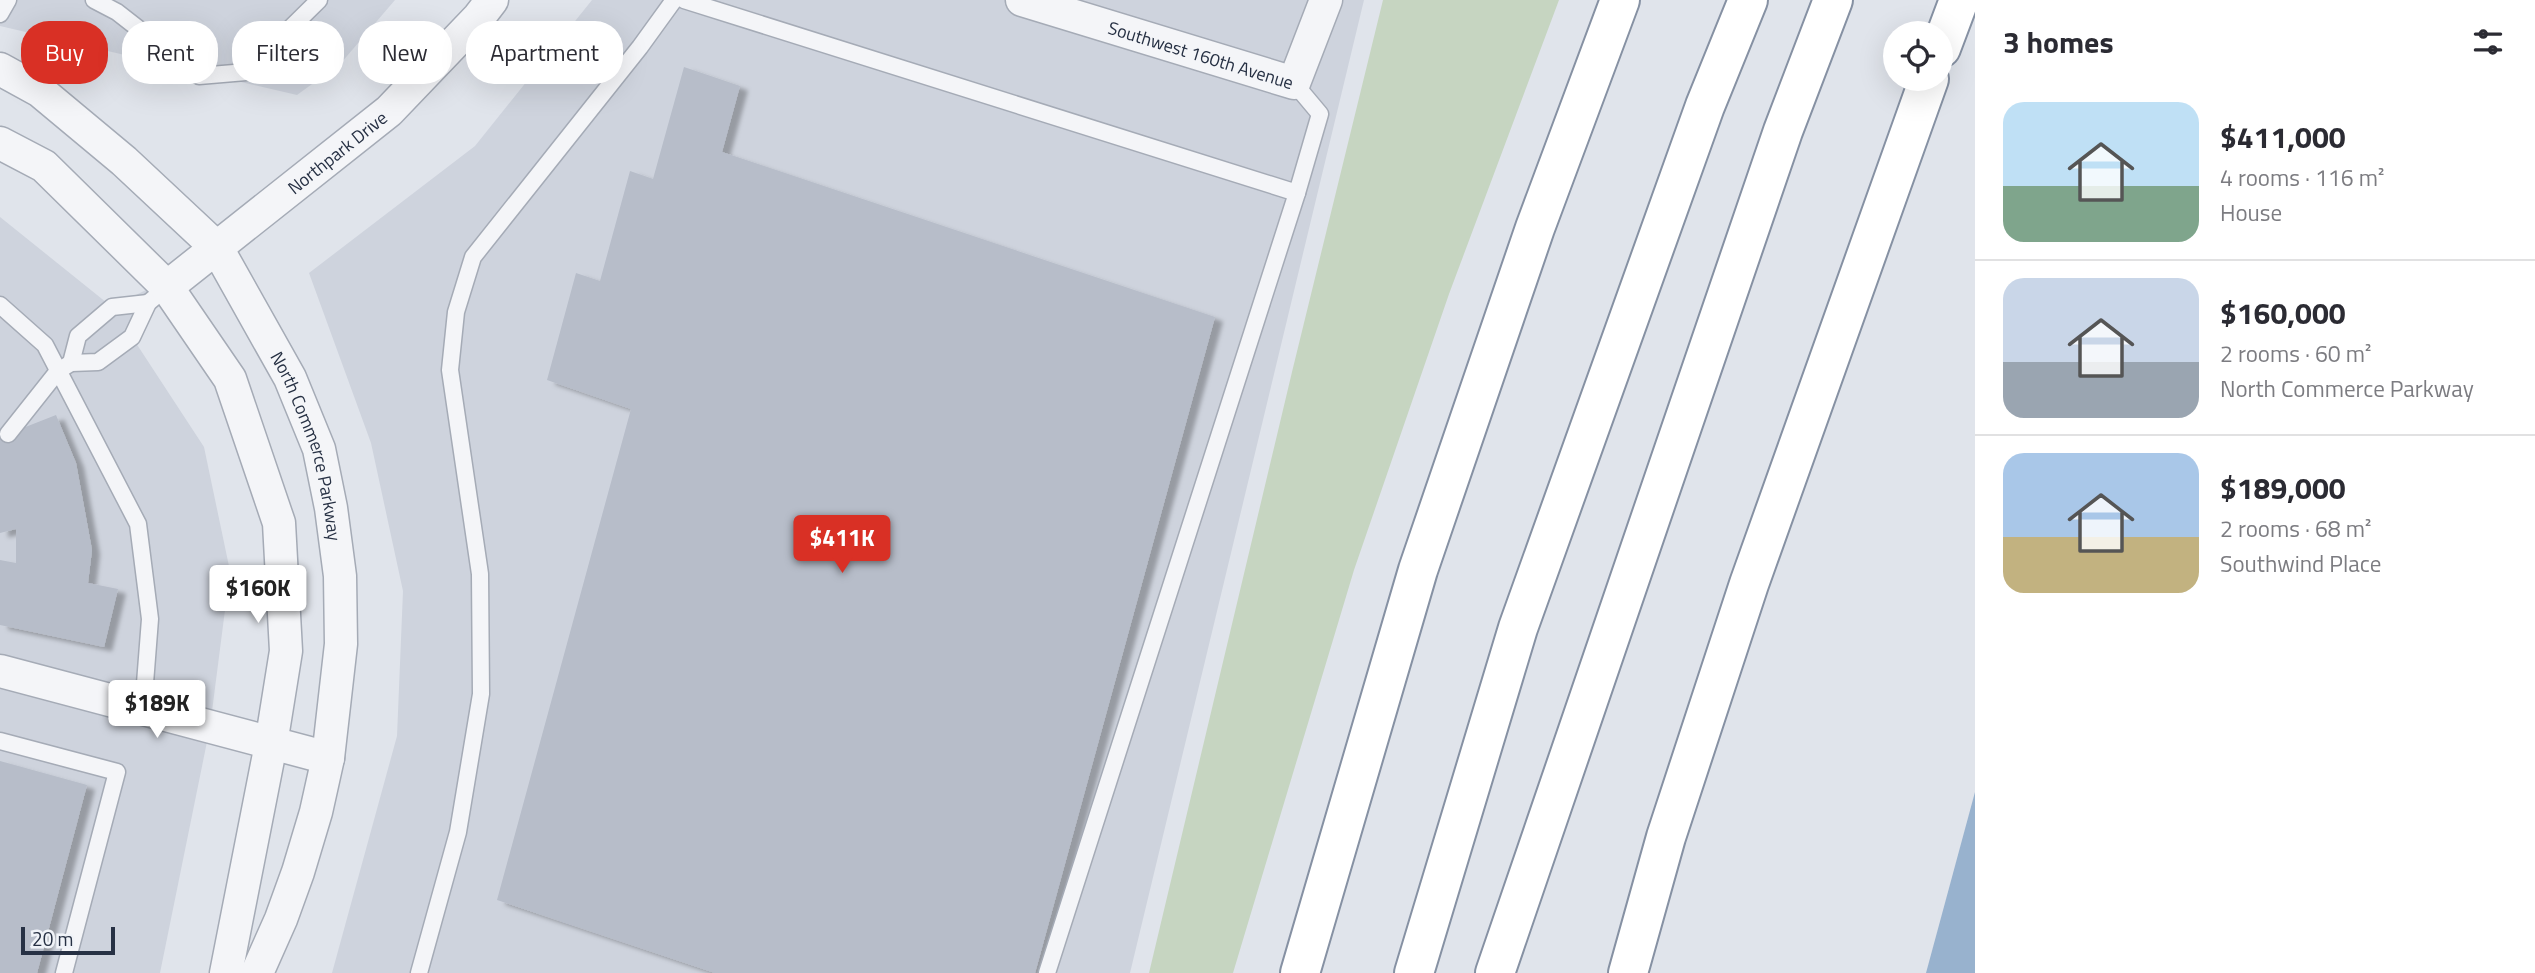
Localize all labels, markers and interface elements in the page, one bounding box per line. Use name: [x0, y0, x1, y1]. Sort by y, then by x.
street label: Southwest 160th Avenue: [1105, 14, 1297, 96]
text: 3 homes: [2003, 19, 2114, 65]
chip: Buy: [21, 21, 108, 84]
chip: Rent: [122, 21, 218, 84]
chip: Filters: [232, 21, 344, 84]
chip: New: [358, 21, 452, 84]
chip: Apartment: [466, 21, 623, 84]
map controls: [1883, 21, 1953, 91]
button: locate: [1883, 21, 1953, 91]
icon: filters: [2469, 23, 2507, 61]
street label: Northpark Drive: [281, 104, 393, 200]
text: $411,000: [2220, 114, 2346, 160]
icon: home: [2059, 130, 2143, 214]
text: 4 rooms · 116 m²: [2220, 160, 2384, 195]
text: House: [2220, 195, 2282, 230]
text: $160,000: [2220, 290, 2346, 336]
icon: home: [2059, 306, 2143, 390]
text: 2 rooms · 60 m²: [2220, 336, 2371, 371]
street label: North Commerce Parkway: [264, 346, 349, 543]
text: North Commerce Parkway: [2220, 371, 2474, 406]
text: $189,000: [2220, 465, 2346, 511]
icon: home: [2059, 481, 2143, 565]
text: 2 rooms · 68 m²: [2220, 511, 2371, 546]
pin: $411K: [793, 516, 891, 575]
text: $411K: [809, 520, 875, 555]
text: Southwind Place: [2220, 546, 2381, 581]
pin: $160K: [209, 566, 307, 625]
text: $160K: [225, 570, 291, 605]
pin: $189K: [108, 680, 206, 740]
text: $189K: [124, 685, 190, 720]
scale bar: [21, 924, 116, 956]
text: 20 m: [32, 924, 73, 953]

